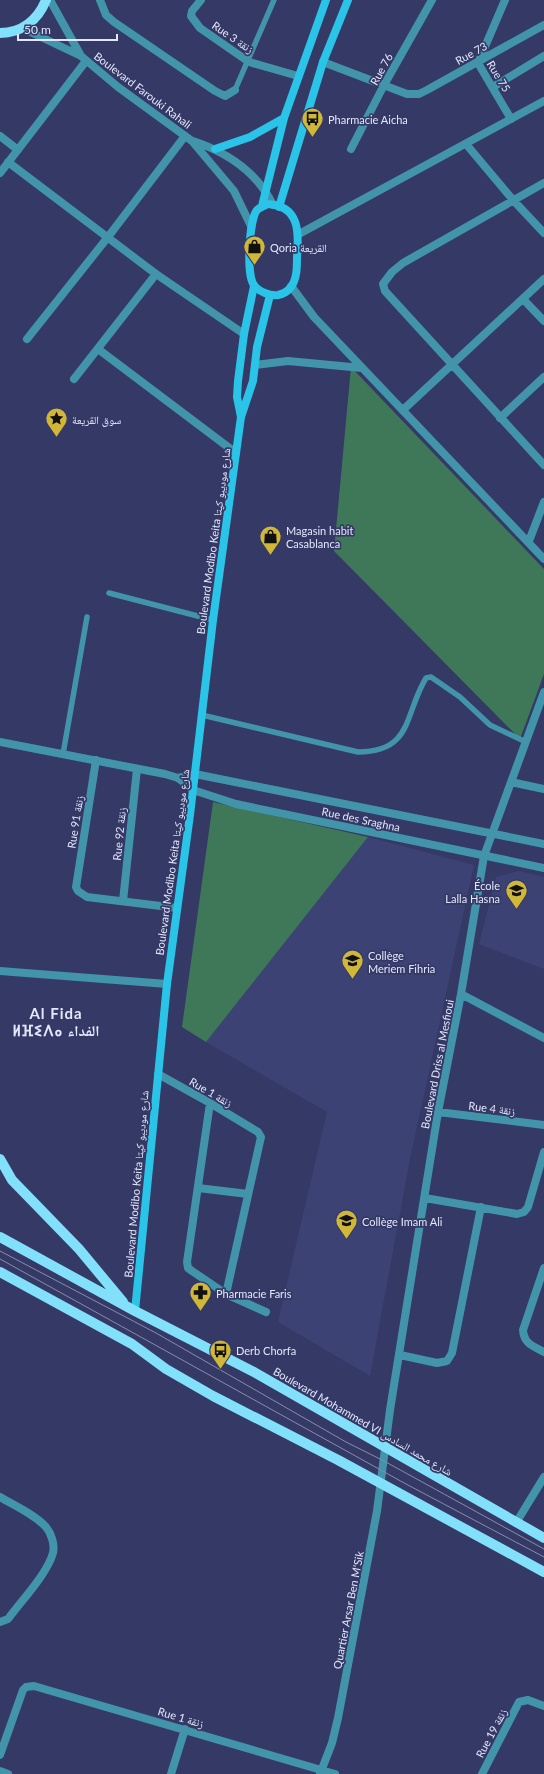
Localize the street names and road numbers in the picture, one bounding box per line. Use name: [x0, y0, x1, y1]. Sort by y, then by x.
street label: Rue 3 زنقة: [210, 18, 256, 56]
street label: Rue 73: [453, 39, 489, 67]
street label: Boulevard Farouki Rahali: [92, 49, 195, 131]
street label: Rue 76: [367, 51, 395, 87]
street label: Rue 75: [485, 58, 513, 94]
street label: Boulevard Modibo Keita شارع موديبو كيتا: [193, 447, 234, 635]
street label: Boulevard Modibo Keita شارع موديبو كيتا: [152, 768, 193, 956]
street label: Rue 91 زنقة: [64, 795, 86, 849]
street label: Rue des Sraghna: [321, 804, 401, 834]
street label: Rue 92 زنقة: [110, 807, 128, 861]
street label: Boulevard Driss al Mesfioui: [418, 998, 456, 1130]
street label: Rue 1 زنقة: [187, 1075, 235, 1109]
street label: Boulevard Modibo Keita شارع موديبو كيتا: [121, 1090, 152, 1278]
street label: Rue 4 زنقة: [468, 1099, 516, 1117]
street label: Boulevard Mohammed VI شارع محمد السادس: [271, 1364, 455, 1479]
street label: Quartier Arsar Ben M'Sik: [330, 1550, 366, 1670]
street label: Rue 1 زنقة: [157, 1704, 205, 1730]
street label: Rue 19 زنقة: [473, 1706, 509, 1760]

